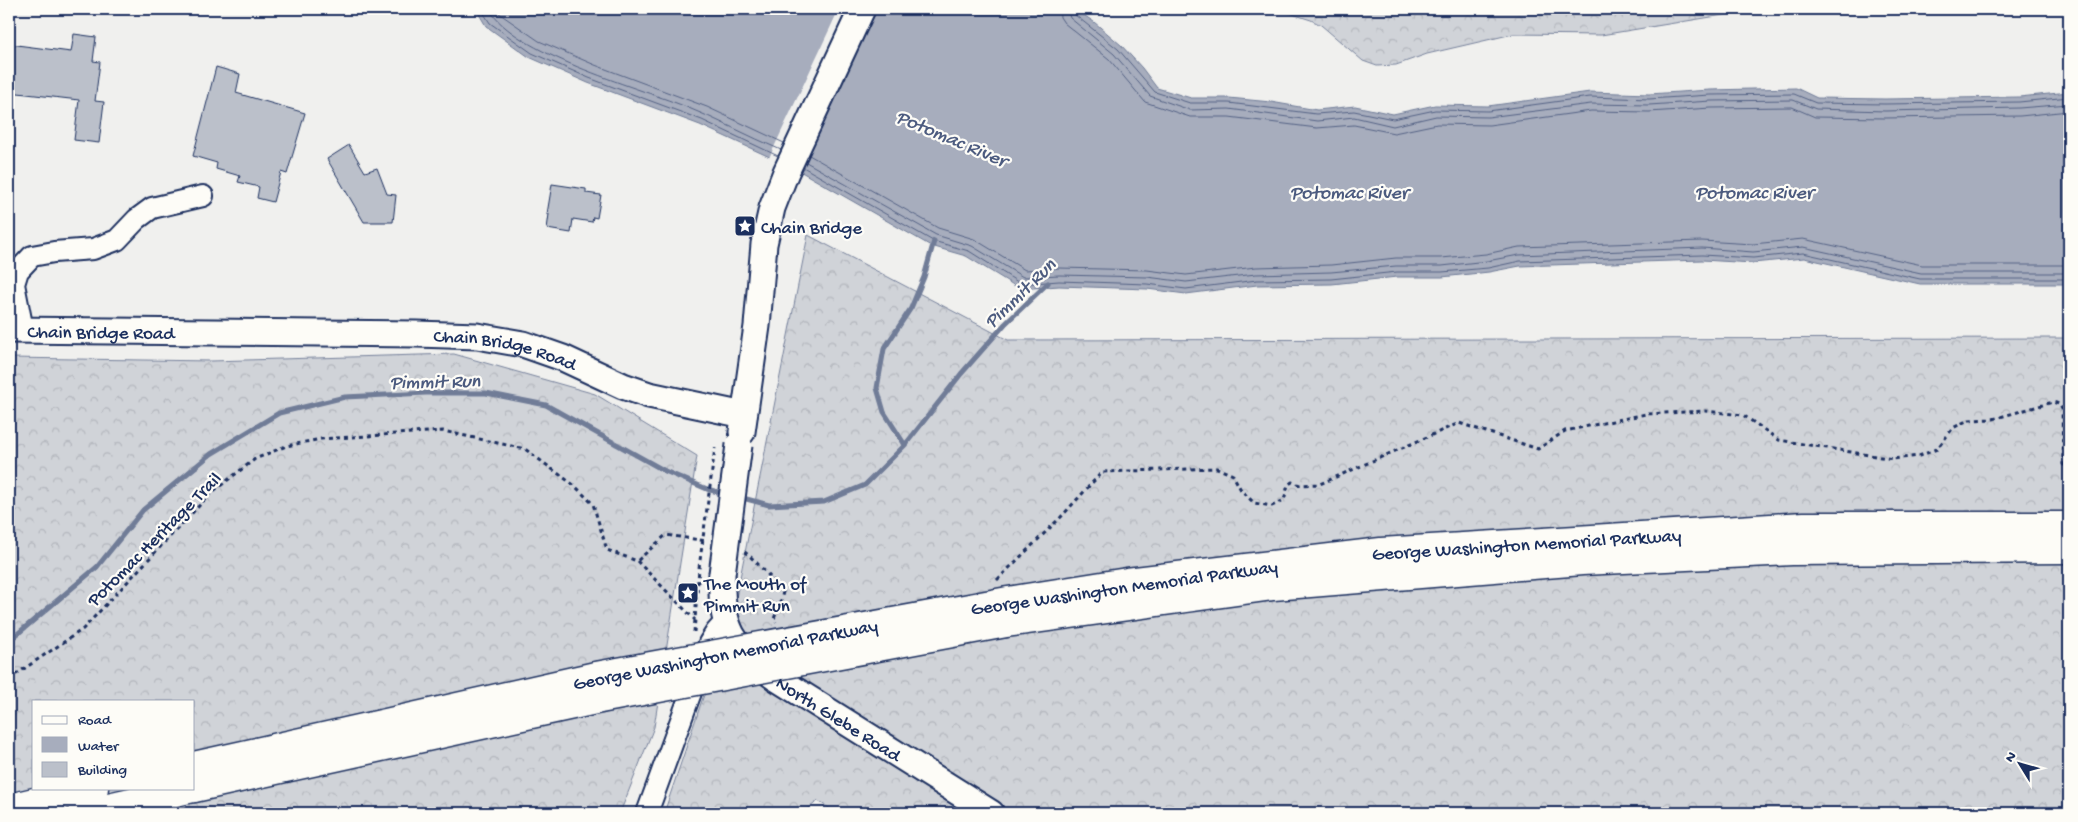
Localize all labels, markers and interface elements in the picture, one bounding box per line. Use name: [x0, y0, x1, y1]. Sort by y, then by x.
water label: Potomac River: [892, 107, 1013, 175]
water label: Potomac River: [1290, 183, 1412, 206]
water label: Potomac River: [1695, 183, 1817, 206]
place icon: Chain Bridge: [733, 214, 757, 238]
place label: Chain Bridge: [761, 218, 862, 241]
water label: Pimmit Run: [981, 255, 1062, 334]
street label: Chain Bridge Road: [27, 322, 177, 347]
street label: Chain Bridge Road: [433, 327, 581, 378]
water label: Pimmit Run: [390, 371, 481, 396]
street label: Potomac Heritage Trail: [83, 468, 228, 613]
street label: George Washington Memorial Parkway: [1371, 526, 1683, 568]
street label: George Washington Memorial Parkway: [970, 556, 1280, 622]
place label: The Mouth of Pimmit Run: [703, 574, 808, 619]
place icon: The Mouth of Pimmit Run: [676, 581, 700, 605]
street label: George Washington Memorial Parkway: [571, 615, 881, 697]
street label: North Glebe Road: [770, 673, 906, 769]
legend: [32, 700, 195, 790]
text: Road: [78, 712, 112, 730]
text: Water: [78, 738, 120, 756]
north arrow: [1996, 740, 2046, 790]
text: N: [2002, 749, 2021, 766]
text: Building: [77, 762, 127, 780]

